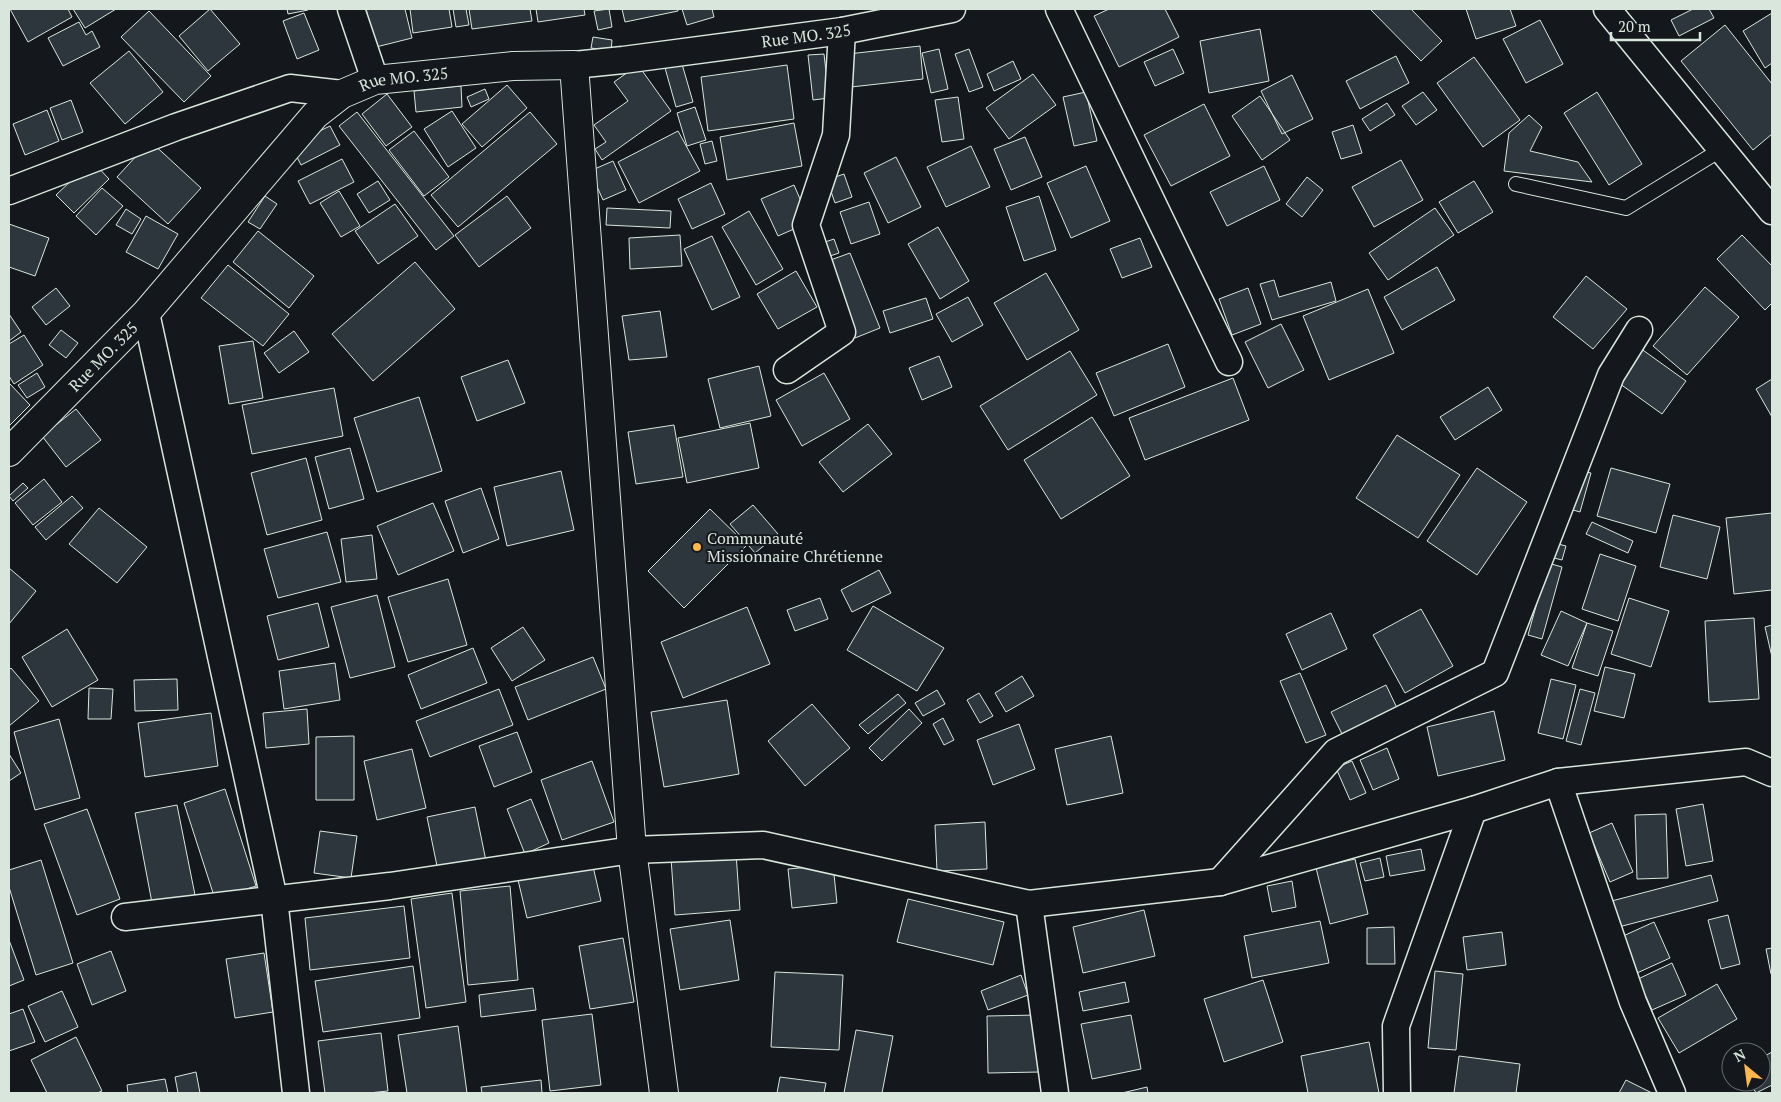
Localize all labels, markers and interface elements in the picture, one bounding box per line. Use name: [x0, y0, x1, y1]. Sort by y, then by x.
scale bar: [1611, 10, 1700, 42]
text: 20 m: [1618, 16, 1651, 36]
street label: Rue MO. 325: [760, 18, 853, 53]
street label: Rue MO. 325: [355, 62, 449, 97]
street label: Rue MO. 325: [64, 317, 142, 396]
place label: Communauté Missionnaire Chrétienne: [707, 527, 883, 567]
marker: Communauté Missionnaire Chrétienne: [691, 541, 703, 553]
north arrow: [1721, 1042, 1771, 1092]
text: N: [1730, 1044, 1749, 1066]

